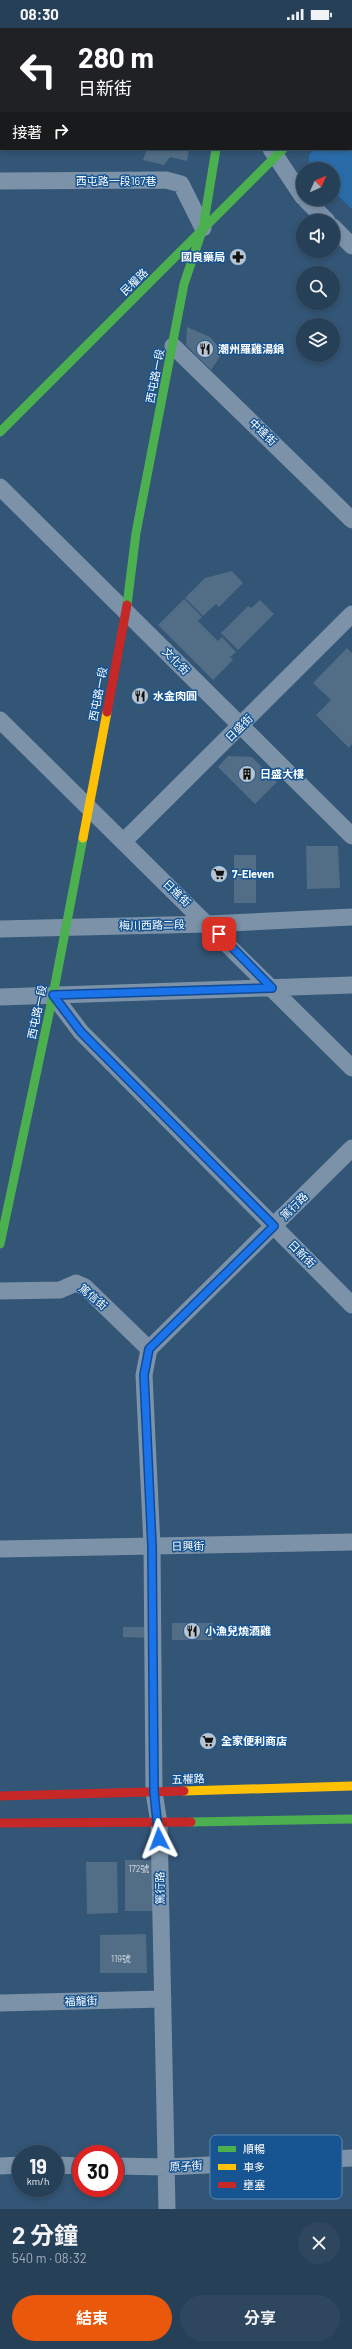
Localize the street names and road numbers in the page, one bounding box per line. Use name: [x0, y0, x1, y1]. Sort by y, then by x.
street label: 西屯路一段167巷: [76, 174, 156, 187]
street label: 民權路: [117, 266, 150, 298]
street label: 西屯路一段: [143, 348, 166, 404]
street label: 中達街: [247, 416, 280, 448]
street label: 文化街: [160, 644, 193, 677]
street label: 西屯路一段: [86, 666, 109, 722]
street label: 日盛街: [222, 711, 255, 744]
street label: 日進街: [161, 877, 194, 909]
street label: 梅川西路二段: [119, 917, 185, 932]
street label: 西屯路一段: [24, 984, 49, 1040]
street label: 篤行路: [277, 1189, 310, 1222]
street label: 日新街: [286, 1237, 319, 1270]
street label: 篤信街: [77, 1281, 110, 1312]
street label: 日興街: [171, 1539, 205, 1552]
street label: 五權路: [171, 1771, 205, 1786]
street label: 篤行路: [153, 1871, 166, 1905]
street label: 福龍街: [64, 1993, 98, 2008]
street label: 原子街: [169, 2158, 203, 2173]

